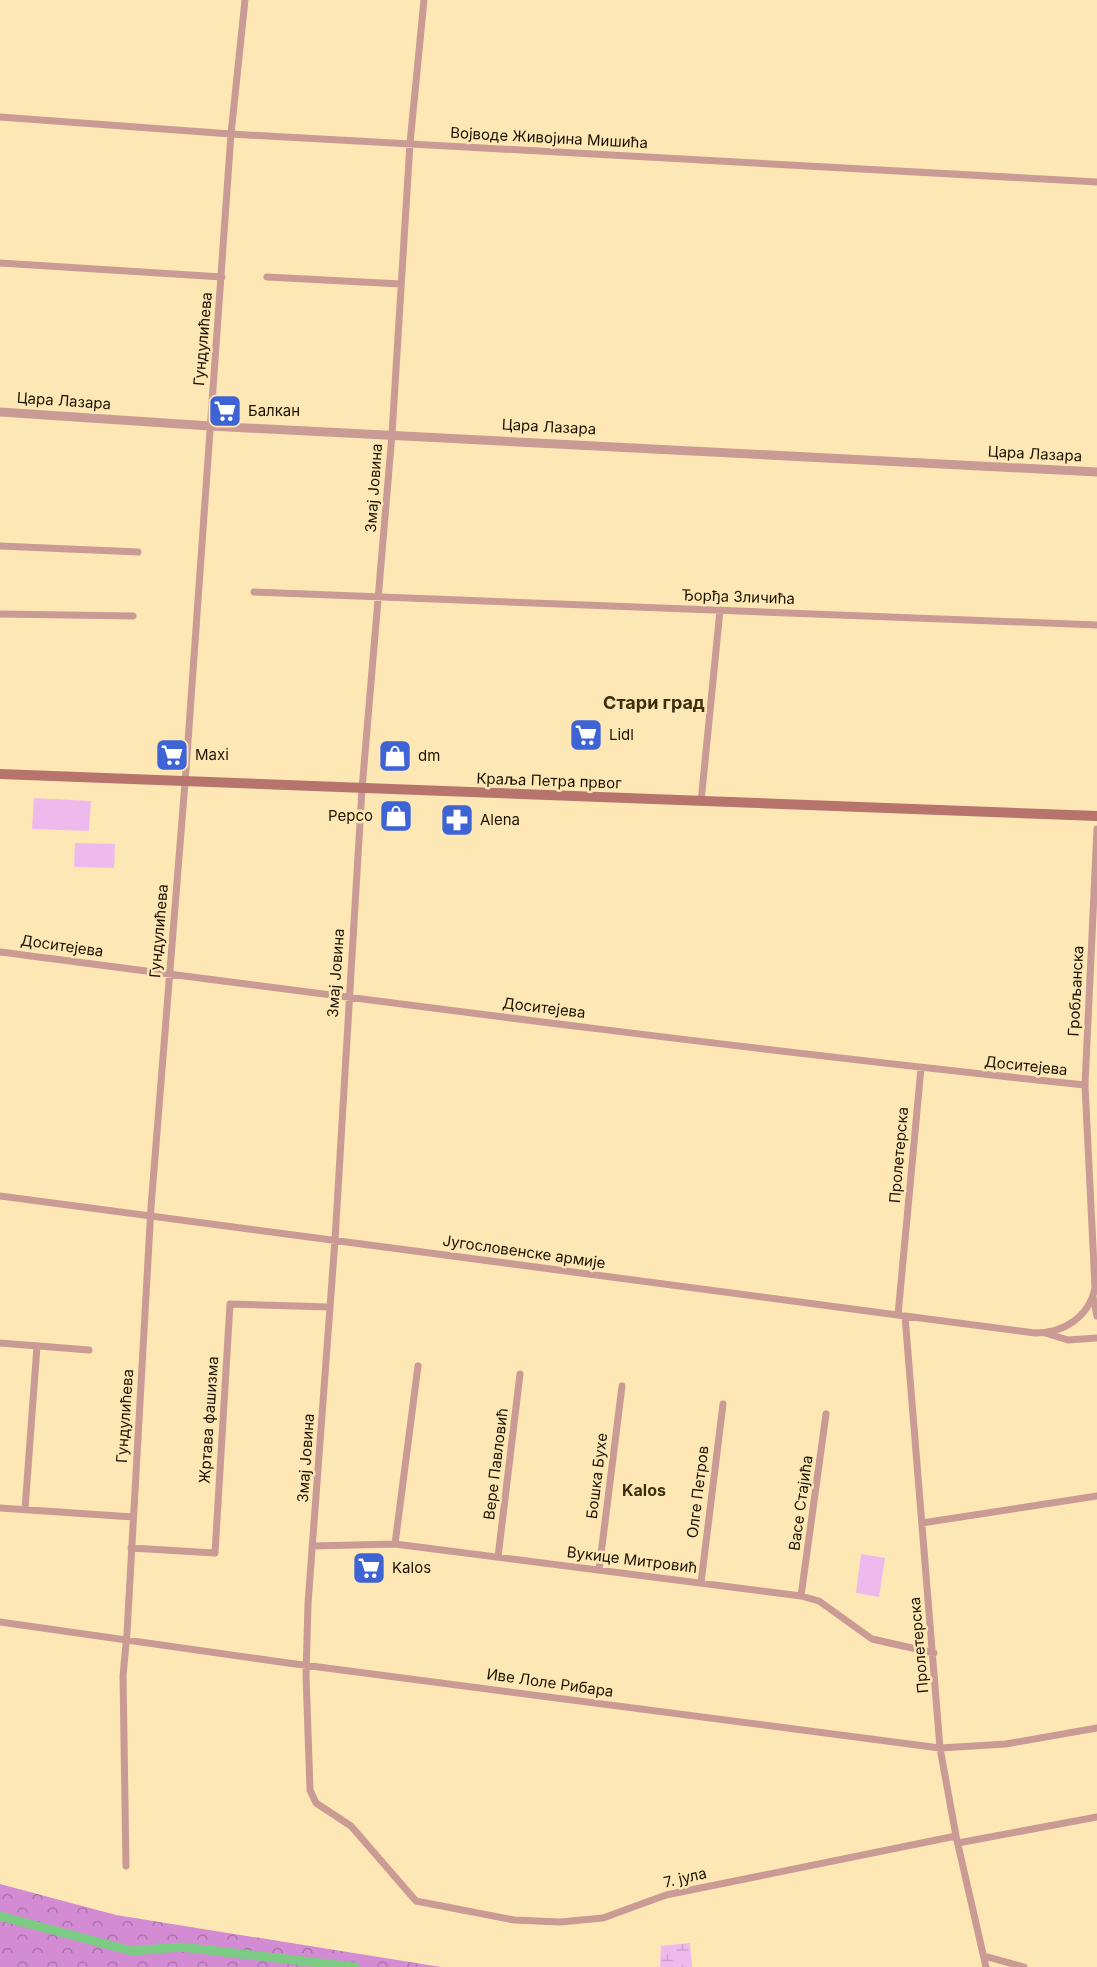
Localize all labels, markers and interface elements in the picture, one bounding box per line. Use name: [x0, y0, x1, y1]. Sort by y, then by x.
street label: Војводе Живојина Мишића: [450, 123, 648, 152]
street label: Гундулићева: [189, 291, 216, 387]
street label: Цара Лазара: [16, 388, 112, 413]
supermarket icon: Балкан: [207, 393, 243, 429]
place label: Балкан: [248, 401, 300, 420]
street label: Цара Лазара: [501, 415, 597, 438]
street label: Цара Лазара: [987, 442, 1083, 465]
street label: Змај Јовина: [361, 443, 386, 533]
street label: Ђорђа Зличића: [681, 585, 795, 608]
district label: Стари град: [603, 692, 705, 713]
supermarket icon: Lidl: [568, 717, 604, 753]
place label: Lidl: [609, 725, 634, 744]
supermarket icon: Maxi: [154, 737, 190, 773]
shop icon: dm: [377, 738, 413, 774]
place label: Maxi: [195, 745, 229, 764]
place label: dm: [418, 746, 440, 765]
street label: Краља Петра првог: [476, 768, 622, 793]
shop icon: Pepco: [378, 798, 414, 834]
pharmacy icon: Alena: [439, 802, 475, 838]
place label: Pepco: [328, 806, 373, 825]
place label: Alena: [480, 810, 520, 829]
street label: Гундулићева: [145, 883, 172, 979]
street label: Змај Јовина: [323, 928, 348, 1018]
street label: Доситејева: [19, 930, 105, 961]
street label: Гробљанска: [1064, 945, 1087, 1037]
street label: Доситејева: [501, 993, 587, 1022]
street label: Доситејева: [984, 1052, 1069, 1079]
street label: Пролетерска: [885, 1106, 912, 1204]
street label: Југословенске армије: [441, 1231, 607, 1272]
street label: Жртава фашизма: [195, 1356, 222, 1484]
street label: Гундулићева: [112, 1368, 137, 1464]
street label: Вере Павловић: [479, 1407, 512, 1521]
street label: Змај Јовина: [293, 1413, 318, 1503]
street label: Бошка Бухе: [582, 1432, 611, 1520]
street label: Олге Петров: [682, 1445, 713, 1539]
street label: Васе Стајића: [784, 1454, 817, 1552]
district label: Kalos: [622, 1480, 666, 1500]
street label: Вукице Митровић: [566, 1542, 698, 1577]
supermarket icon: Kalos: [351, 1550, 387, 1586]
place label: Kalos: [392, 1558, 431, 1577]
street label: Пролетерска: [905, 1596, 932, 1694]
street label: Иве Лоле Рибара: [485, 1664, 615, 1701]
street label: 7. јула: [662, 1863, 708, 1892]

